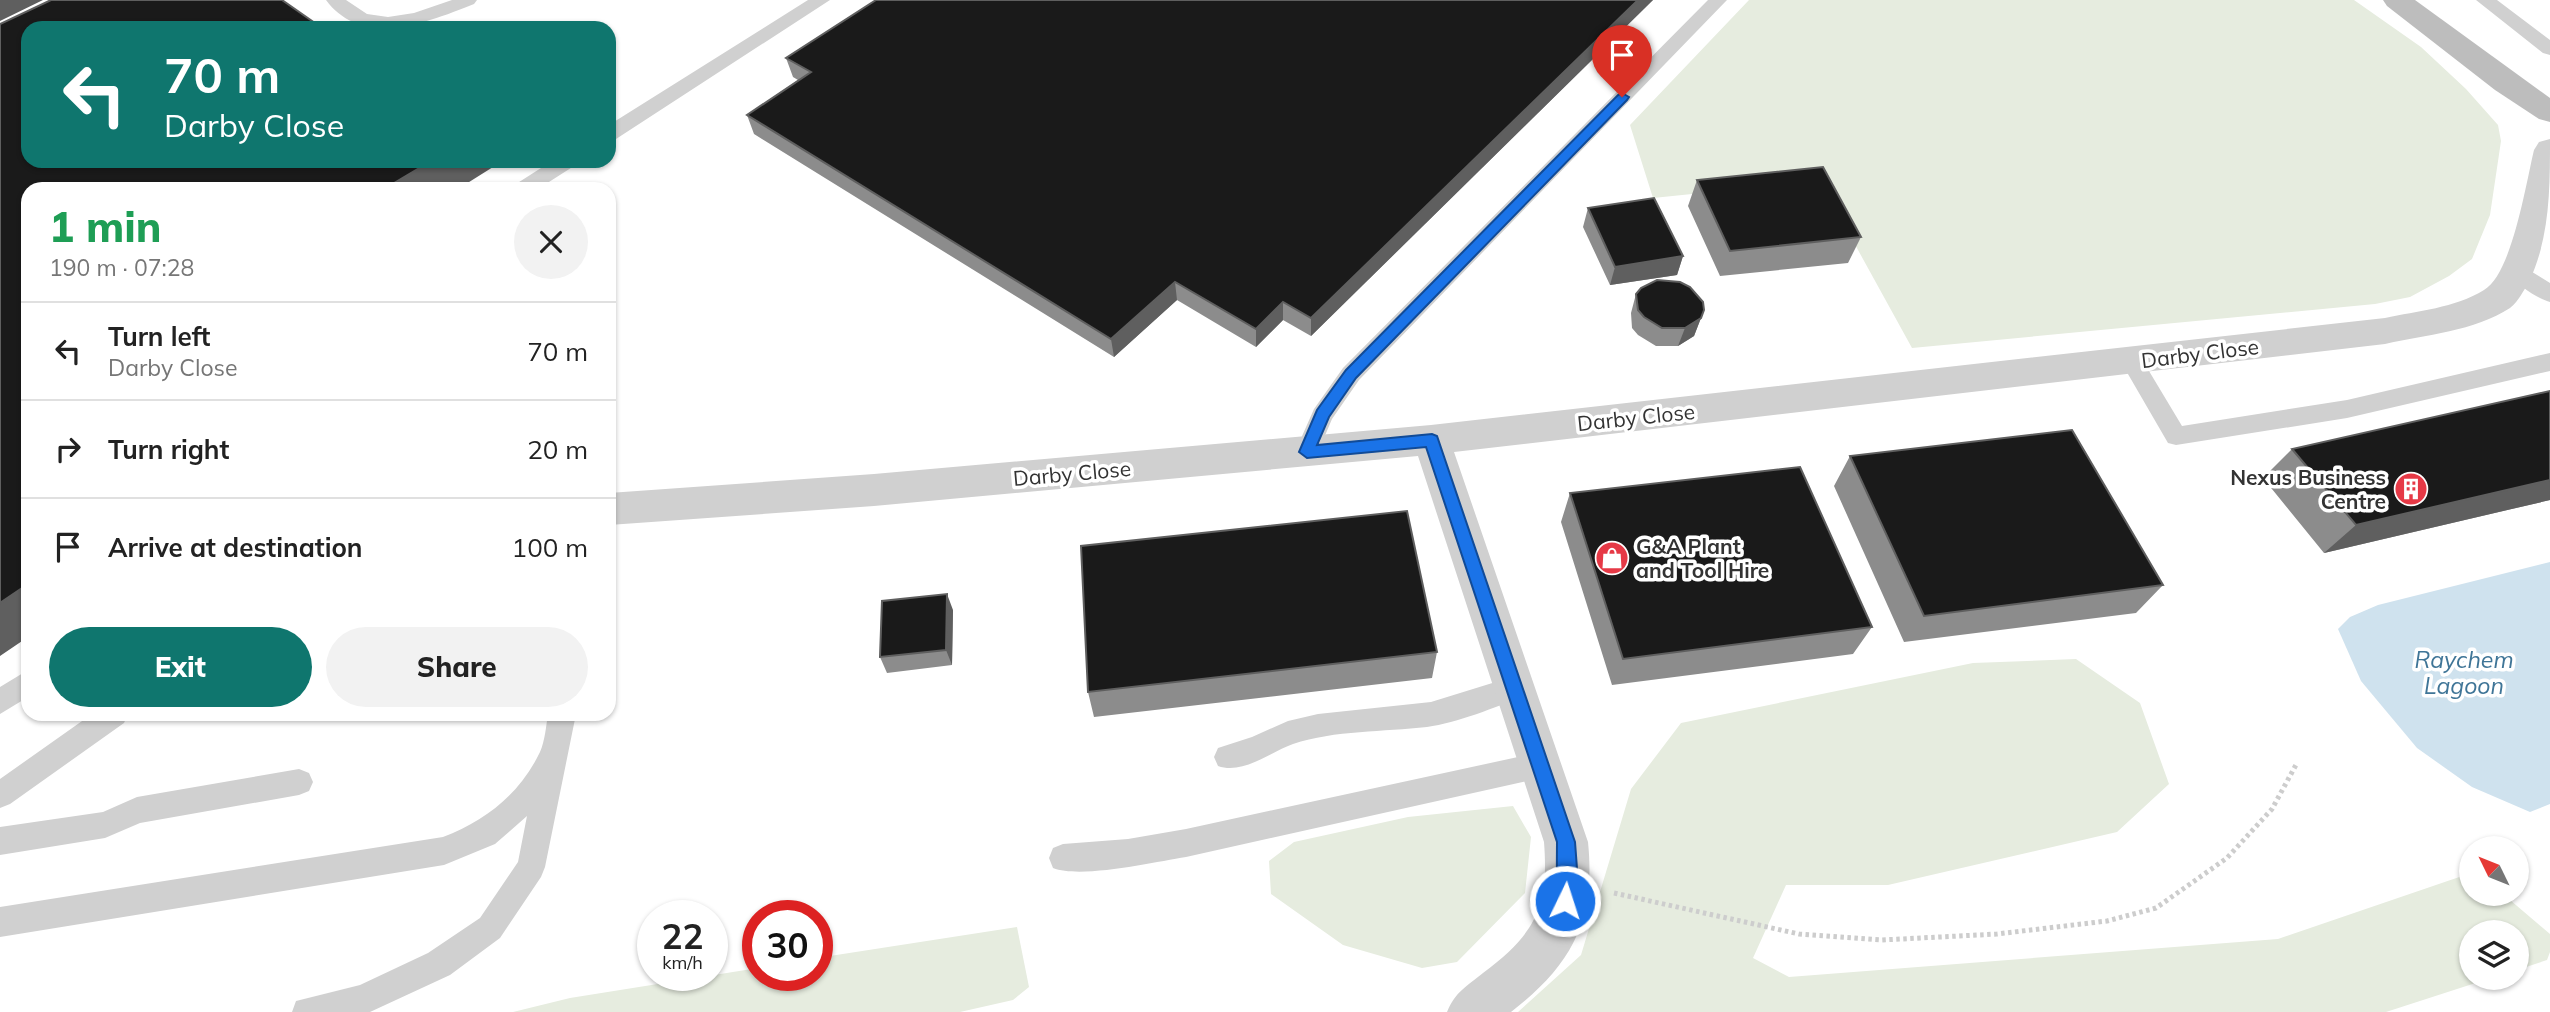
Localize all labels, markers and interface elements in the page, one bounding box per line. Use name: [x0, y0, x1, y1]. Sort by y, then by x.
pin: [1592, 25, 1652, 97]
icon: arrive: [1603, 36, 1641, 74]
text: 70 m: [164, 44, 280, 105]
icon: left: [49, 49, 140, 140]
text: Darby Close: [164, 105, 344, 145]
text: 1 min: [49, 200, 162, 253]
button: close: [514, 205, 588, 279]
text: 190 m · 07:28: [49, 253, 194, 282]
text: Turn left: [108, 320, 210, 353]
icon: left: [49, 332, 87, 370]
street label: Darby Close: [2140, 333, 2260, 373]
text: 70 m: [527, 335, 588, 368]
text: Darby Close: [108, 353, 237, 382]
street label: Darby Close: [1576, 398, 1696, 436]
icon: right: [49, 430, 87, 468]
text: Turn right: [108, 433, 229, 466]
text: 20 m: [527, 433, 588, 466]
street label: Darby Close: [1012, 455, 1132, 491]
place label: Nexus Business Centre: [2230, 464, 2386, 514]
building icon: Nexus Business Centre: [2392, 470, 2430, 508]
icon: arrive: [49, 528, 87, 566]
text: Arrive at destination: [108, 531, 363, 564]
text: 100 m: [512, 531, 588, 564]
place label: G&A Plant and Tool Hire: [1636, 533, 1769, 583]
shop icon: G&A Plant and Tool Hire: [1593, 539, 1631, 577]
button: Exit: [49, 627, 312, 707]
button: Share: [326, 627, 588, 707]
water label: Raychem Lagoon: [2414, 645, 2514, 700]
north arrow: [2459, 836, 2529, 906]
map controls: [2459, 836, 2529, 990]
position arrow: [1528, 864, 1602, 938]
speed limit sign: 30: [742, 900, 833, 991]
text: 22: [661, 914, 704, 958]
button: layers: [2459, 920, 2529, 990]
text: km/h: [662, 951, 703, 974]

